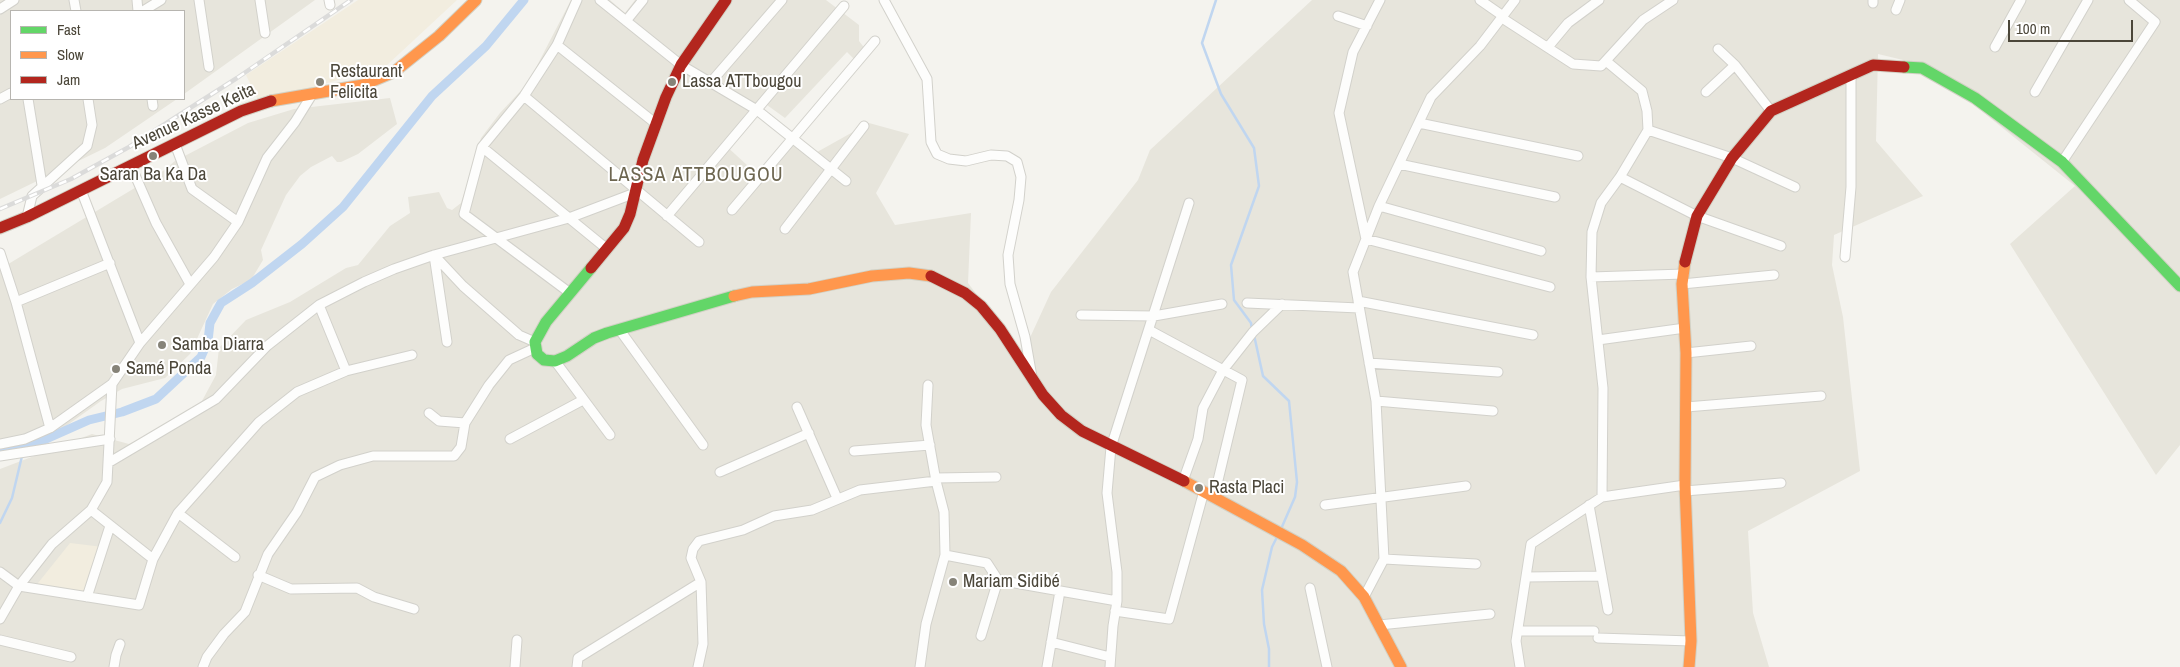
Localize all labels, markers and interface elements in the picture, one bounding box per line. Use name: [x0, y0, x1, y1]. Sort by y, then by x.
legend: [10, 10, 185, 100]
scale bar: [2010, 10, 2135, 42]
text: 100 m: [2016, 18, 2050, 39]
text: Fast: [57, 19, 80, 40]
text: Slow: [57, 44, 84, 65]
place label: Restaurant Felicita: [330, 61, 402, 104]
text: Jam: [57, 69, 80, 90]
place label: Lassa ATTbougou: [682, 71, 802, 93]
marker: Restaurant Felicita: [314, 76, 326, 88]
marker: Lassa ATTbougou: [666, 76, 678, 88]
street label: Avenue Kasse Keita: [129, 79, 259, 155]
marker: Saran Ba Ka Da: [147, 150, 159, 162]
place label: Saran Ba Ka Da: [100, 164, 206, 186]
district label: LASSA ATTBOUGOU: [607, 164, 785, 188]
place label: Samba Diarra: [172, 334, 264, 356]
marker: Samba Diarra: [156, 339, 168, 351]
place label: Samé Ponda: [126, 358, 211, 380]
marker: Samé Ponda: [110, 363, 122, 375]
place label: Rasta Placi: [1209, 477, 1284, 499]
marker: Rasta Placi: [1193, 482, 1205, 494]
place label: Mariam Sidibé: [963, 571, 1060, 593]
marker: Mariam Sidibé: [947, 576, 959, 588]

